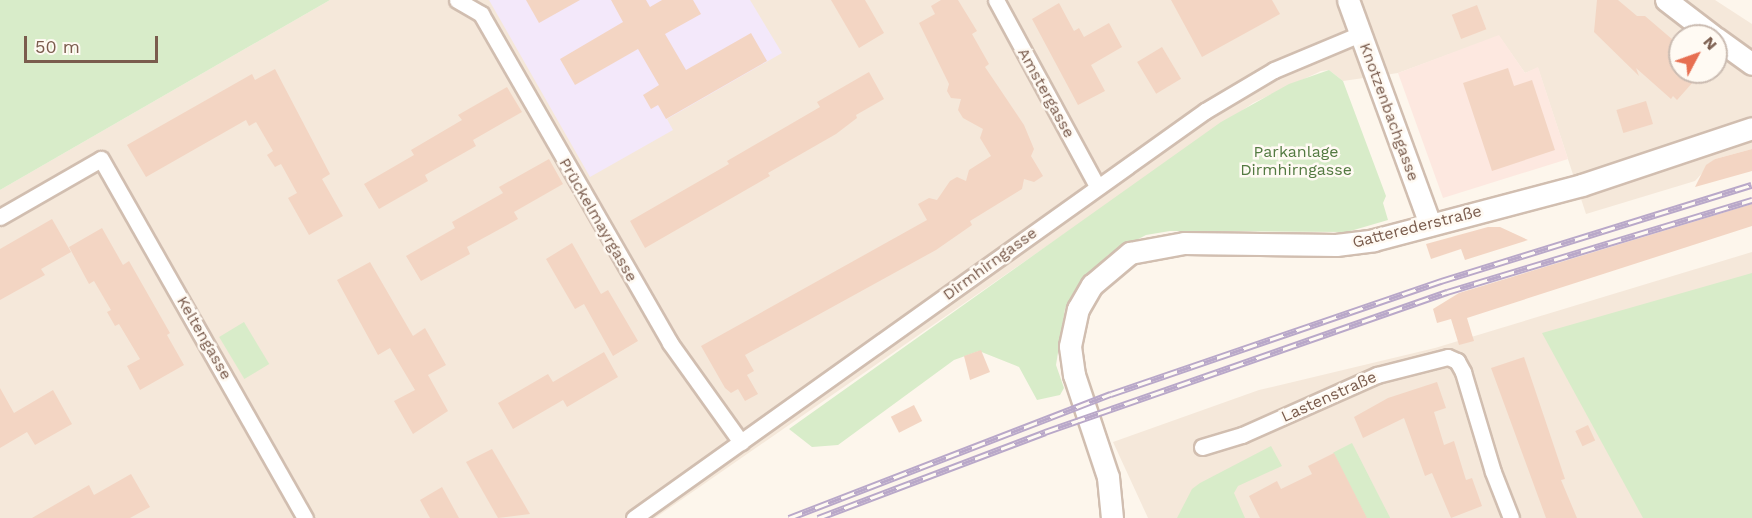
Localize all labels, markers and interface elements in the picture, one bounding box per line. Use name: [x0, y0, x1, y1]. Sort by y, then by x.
scale bar: [27, 24, 160, 62]
north arrow: [1668, 24, 1728, 84]
text: N: [1699, 32, 1722, 54]
text: 50 m: [35, 36, 80, 57]
street label: Knotzenbachgasse: [1355, 40, 1423, 184]
street label: Amstergasse: [1013, 45, 1079, 141]
park label: Parkanlage Dirmhirngasse: [1240, 142, 1352, 180]
street label: Prückelmayrgasse: [555, 155, 641, 285]
street label: Gatterederstraße: [1350, 202, 1484, 252]
street label: Dirmhirngasse: [939, 223, 1041, 305]
street label: Keltengasse: [172, 293, 236, 383]
street label: Lastenstraße: [1278, 367, 1380, 427]

